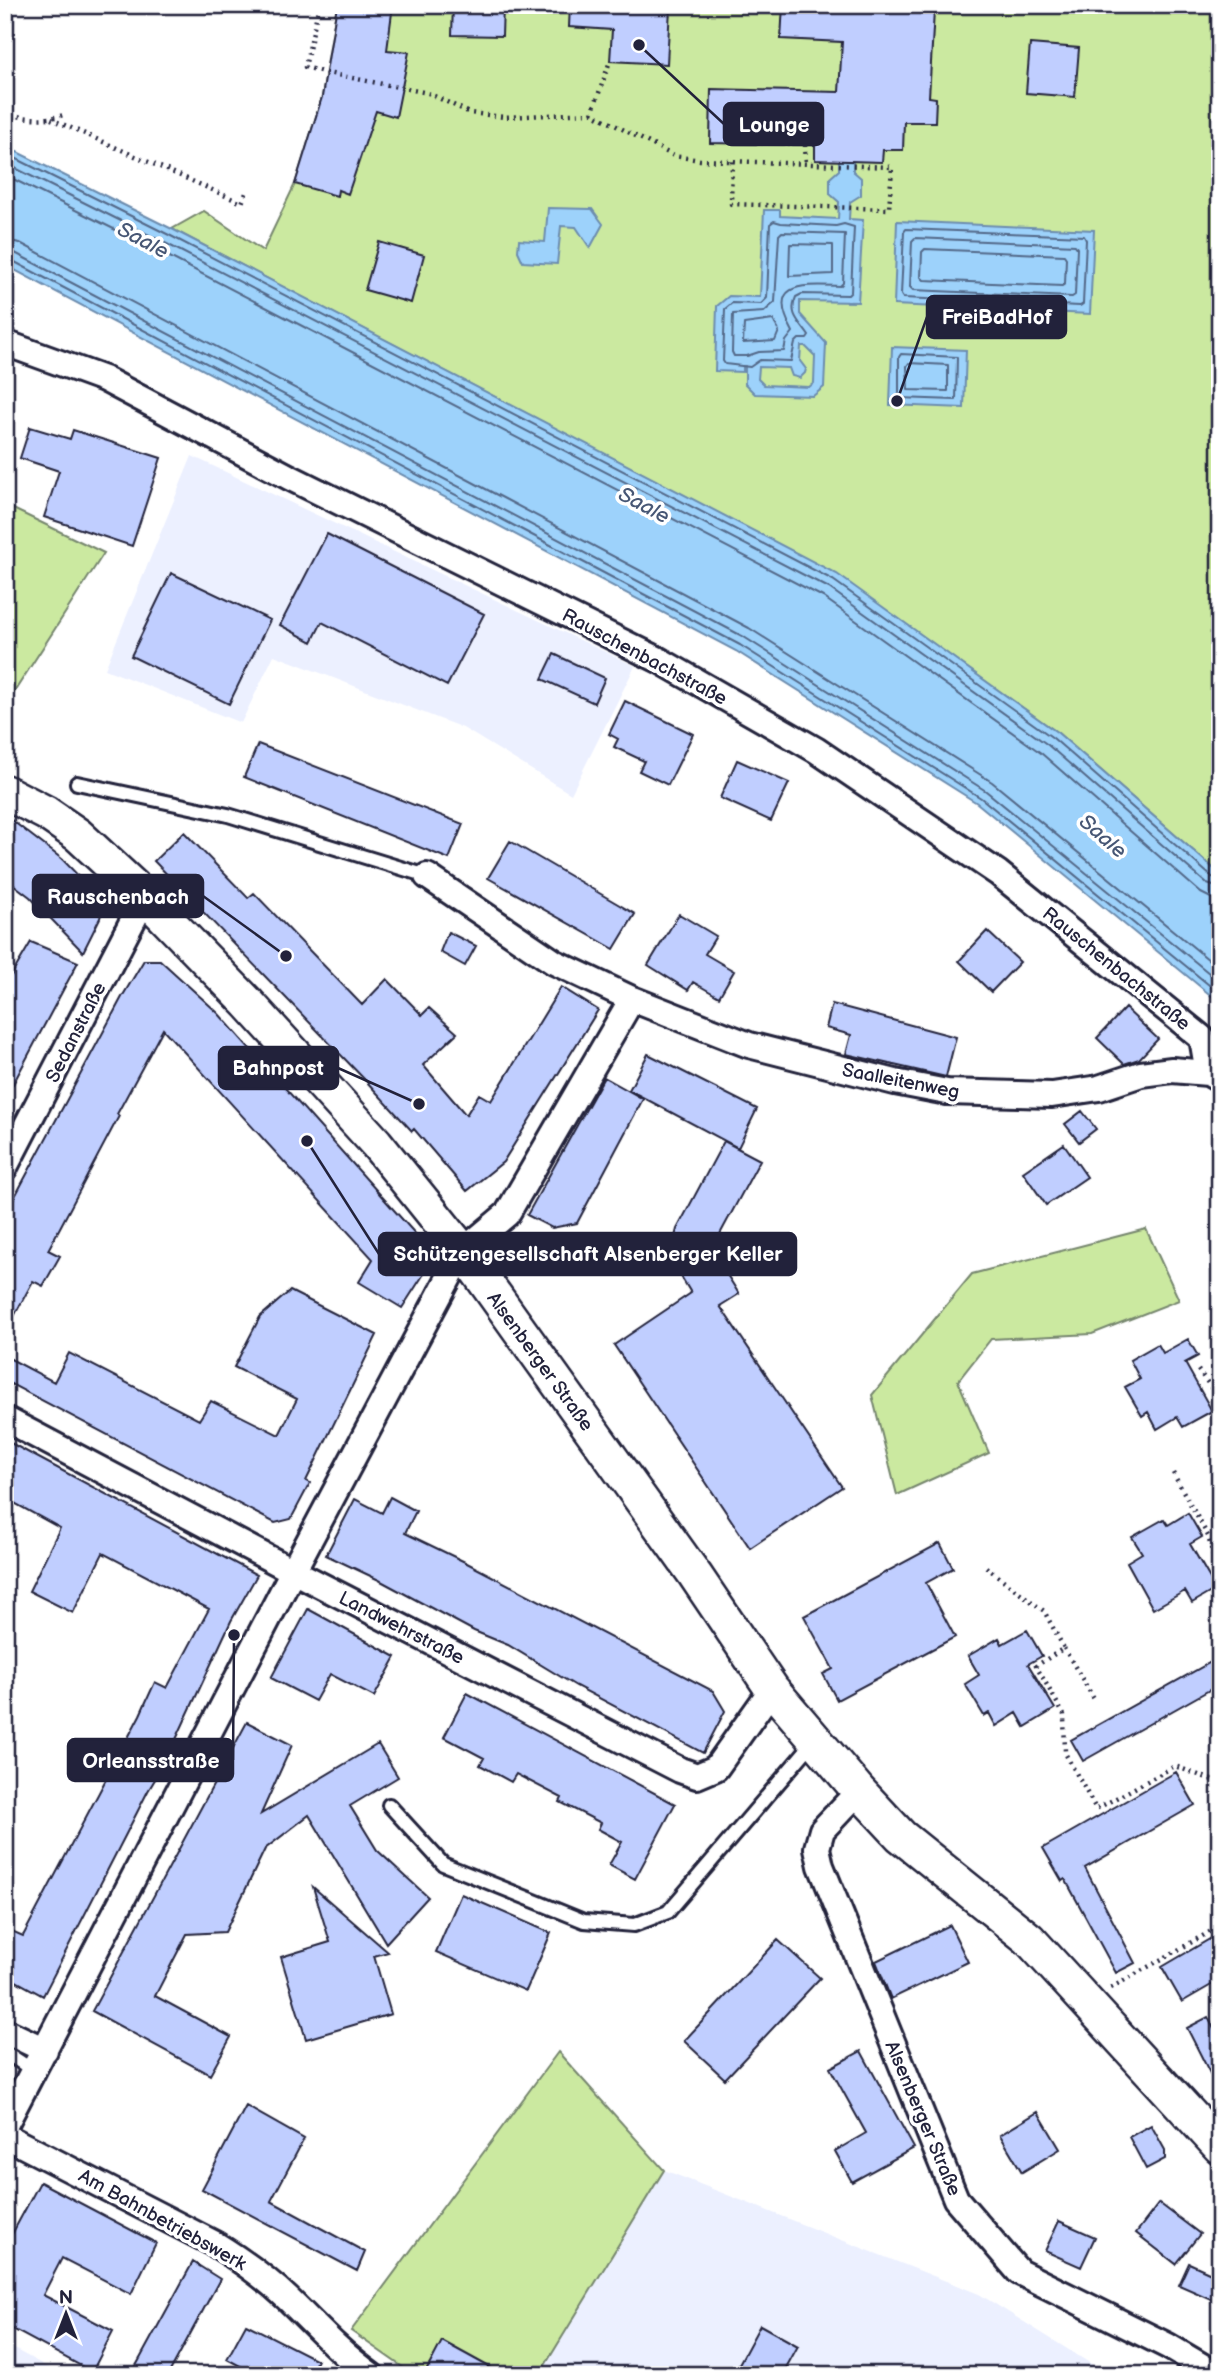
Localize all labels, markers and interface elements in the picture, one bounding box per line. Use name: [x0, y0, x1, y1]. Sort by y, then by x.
callout: Lounge: [724, 103, 823, 145]
text: Lounge: [738, 113, 810, 138]
water label: Saale: [113, 217, 173, 264]
callout: FreiBadHof: [927, 296, 1066, 338]
text: FreiBadHof: [942, 305, 1054, 330]
water label: Saale: [614, 482, 674, 529]
street label: Rauschenbachstraße: [558, 604, 731, 711]
water label: Saale: [1074, 809, 1131, 864]
callout: Rauschenbach: [33, 875, 203, 917]
text: Rauschenbach: [47, 885, 189, 910]
street label: Rauschenbachstraße: [1038, 903, 1195, 1036]
street label: Sedanstraße: [41, 979, 111, 1087]
callout: Bahnpost: [219, 1047, 338, 1089]
text: Bahnpost: [232, 1056, 324, 1081]
street label: Saalleitenweg: [840, 1059, 961, 1104]
callout: Schützengesellschaft Alsenberger Keller: [379, 1233, 796, 1275]
text: Schützengesellschaft Alsenberger Keller: [393, 1242, 783, 1267]
street label: Alsenberger Straße: [482, 1288, 598, 1436]
street label: Landwehrstraße: [335, 1587, 468, 1670]
callout: Orleansstraße: [68, 1739, 233, 1781]
text: Orleansstraße: [82, 1749, 220, 1774]
street label: Alsenberger Straße: [880, 2038, 966, 2200]
street label: Am Bahnbetriebswerk: [74, 2165, 251, 2276]
north arrow: [32, 2278, 102, 2348]
text: N: [59, 2287, 73, 2310]

